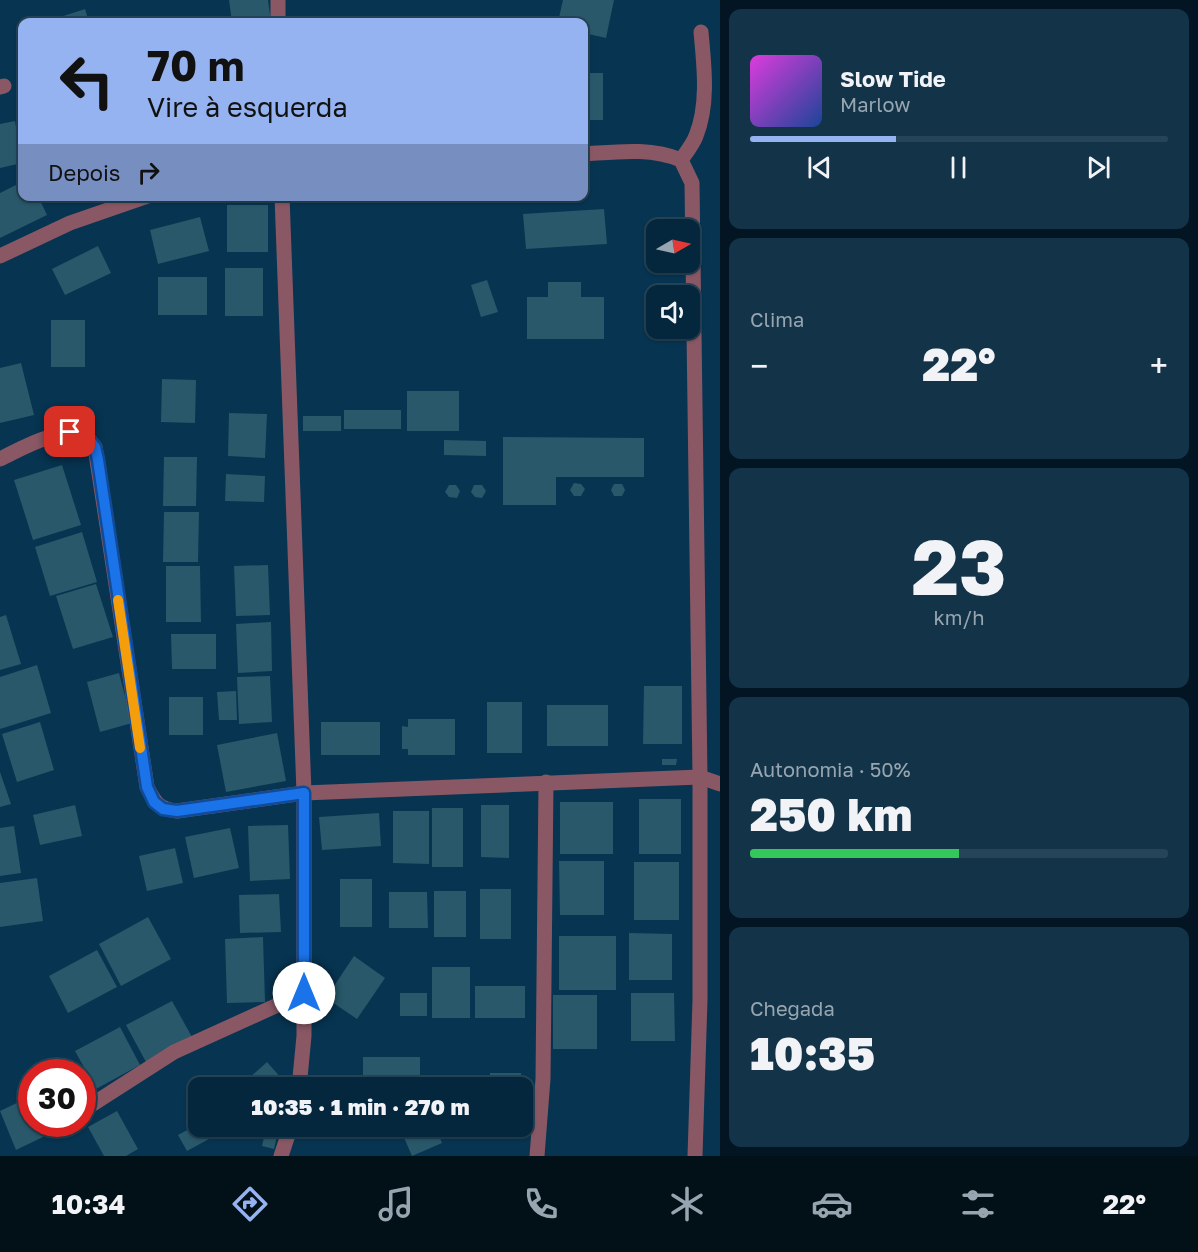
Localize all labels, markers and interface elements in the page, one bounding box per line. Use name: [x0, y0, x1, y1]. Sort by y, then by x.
text: 70 m: [147, 40, 244, 90]
icon: left: [48, 42, 126, 120]
text: Slow Tide: [840, 65, 946, 92]
text: Vire à esquerda: [147, 91, 348, 123]
text: Marlow: [840, 92, 911, 116]
icon: previous: [803, 151, 836, 184]
icon: pause: [942, 151, 975, 184]
icon: next: [1082, 151, 1115, 184]
icon: right: [132, 156, 165, 189]
text: Depois: [48, 159, 120, 186]
north arrow: [646, 219, 700, 273]
map controls: [646, 219, 700, 339]
button: sound: [646, 285, 700, 339]
text: Clima: [750, 307, 804, 331]
text: 22°: [922, 337, 996, 391]
text: −: [750, 346, 768, 385]
text: +: [1150, 346, 1168, 385]
pin: [44, 406, 95, 457]
icon: arrive: [53, 415, 86, 448]
text: 23: [911, 519, 1007, 612]
text: km/h: [934, 605, 984, 629]
text: Autonomia · 50%: [750, 757, 911, 781]
text: 250 km: [750, 787, 912, 841]
position arrow: [272, 961, 336, 1025]
text: Chegada: [750, 996, 835, 1020]
text: 10:35: [750, 1026, 875, 1080]
speed limit sign: 30: [18, 1059, 96, 1137]
text: 10:35 · 1 min · 270 m: [251, 1093, 470, 1120]
icon: directions: [229, 1183, 271, 1225]
icon: music: [375, 1183, 417, 1225]
icon: phone: [520, 1183, 562, 1225]
icon: climate: [666, 1183, 708, 1225]
icon: car: [811, 1183, 853, 1225]
icon: filters: [957, 1183, 999, 1225]
text: 10:34: [52, 1188, 125, 1220]
text: 22°: [1103, 1188, 1146, 1220]

